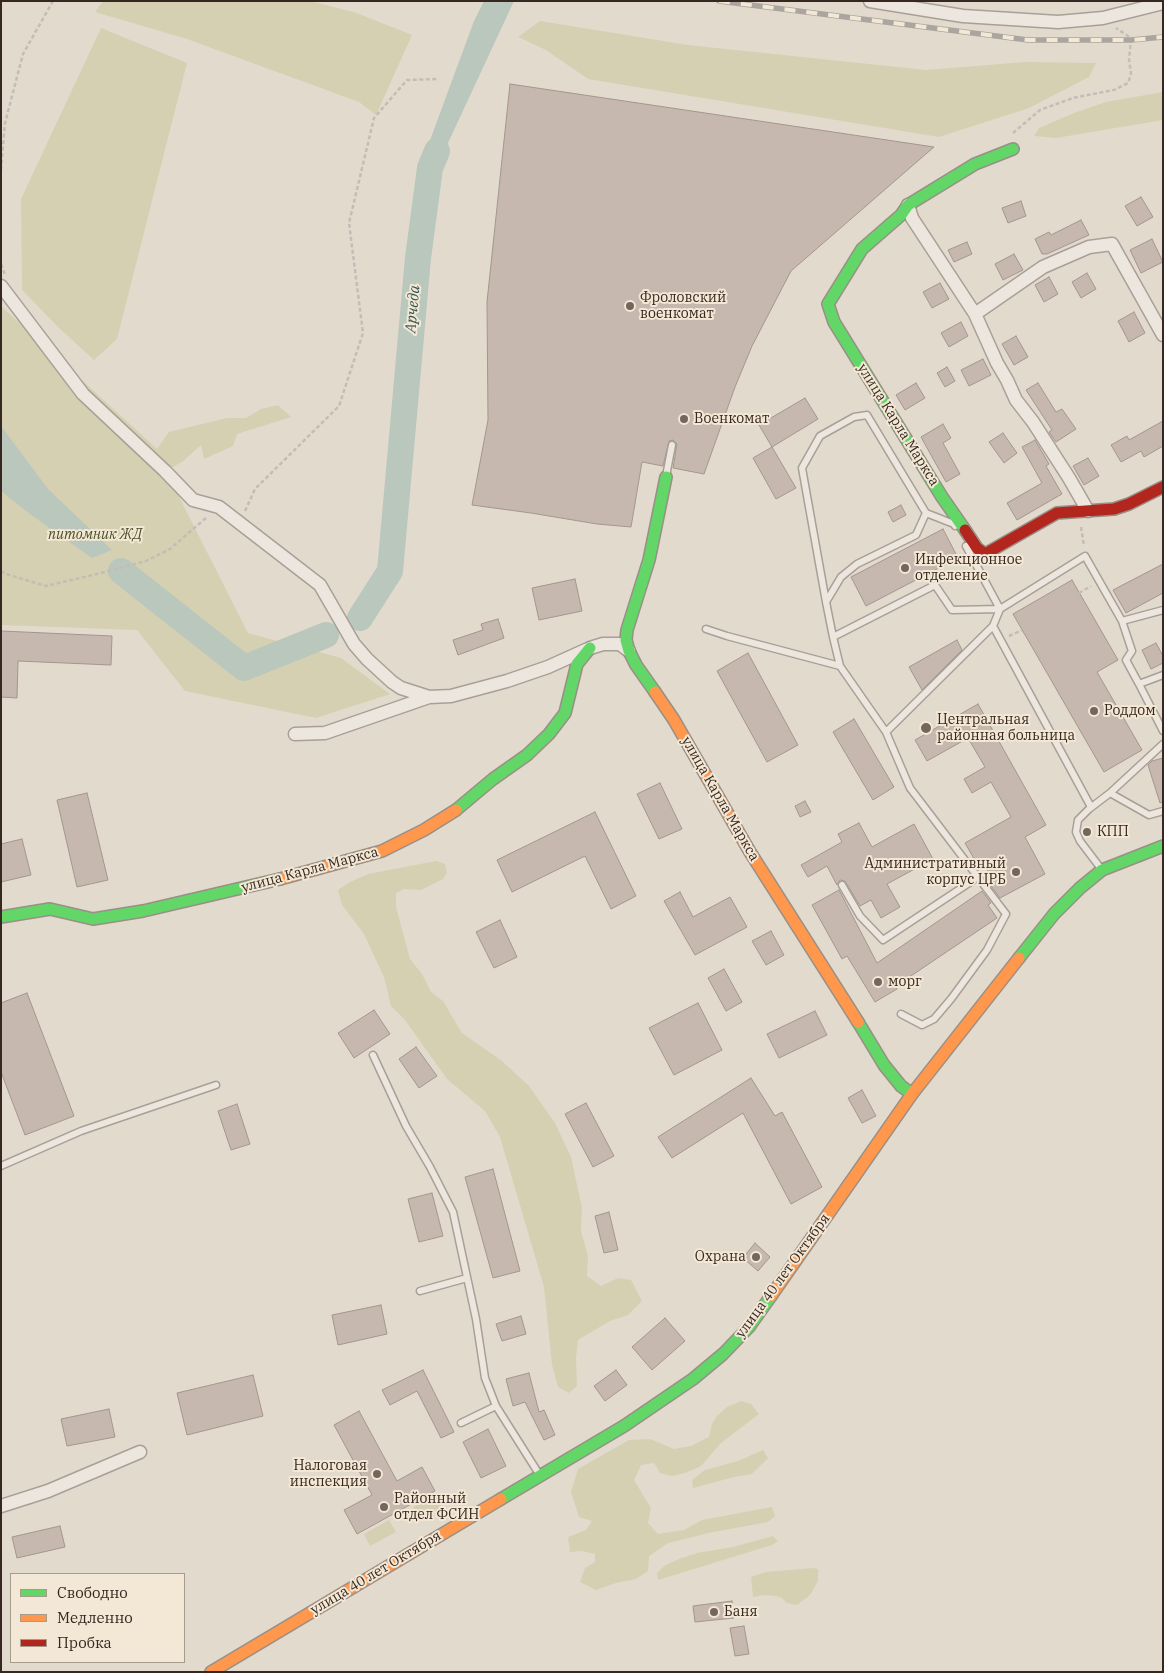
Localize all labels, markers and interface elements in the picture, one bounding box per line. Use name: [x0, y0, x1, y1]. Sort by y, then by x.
water label: Арчеда: [402, 284, 424, 334]
place label: Фроловский военкомат: [640, 290, 726, 322]
marker: Фроловский военкомат: [624, 300, 636, 312]
street label: улица Карла Маркса: [854, 361, 942, 489]
place label: Военкомат: [694, 411, 769, 427]
marker: Военкомат: [678, 413, 690, 425]
park label: питомник ЖД: [48, 527, 142, 543]
place label: Инфекционное отделение: [915, 552, 1022, 584]
marker: Инфекционное отделение: [899, 562, 911, 574]
place label: Роддом: [1104, 703, 1156, 719]
marker: Роддом: [1088, 705, 1100, 717]
place label: Центральная районная больница: [937, 712, 1075, 744]
marker: Центральная районная больница: [919, 721, 933, 735]
street label: улица Карла Маркса: [677, 734, 763, 864]
place label: КПП: [1097, 824, 1129, 840]
marker: КПП: [1081, 826, 1093, 838]
street label: улица Карла Маркса: [240, 844, 380, 896]
place label: Административный корпус ЦРБ: [864, 856, 1006, 889]
marker: Административный корпус ЦРБ: [1010, 866, 1022, 878]
place label: морг: [888, 974, 922, 990]
marker: морг: [872, 976, 884, 988]
street label: улица 40 лет Октября: [732, 1211, 834, 1341]
place label: Охрана: [695, 1249, 746, 1265]
marker: Охрана: [750, 1251, 762, 1263]
place label: Налоговая инспекция: [290, 1458, 367, 1490]
marker: Налоговая инспекция: [371, 1468, 383, 1480]
place label: Районный отдел ФСИН: [394, 1491, 479, 1524]
marker: Районный отдел ФСИН: [378, 1501, 390, 1513]
street label: улица 40 лет Октября: [308, 1527, 444, 1619]
legend: [10, 1573, 185, 1663]
text: Свободно: [57, 1583, 128, 1602]
place label: Баня: [724, 1604, 758, 1620]
marker: Баня: [708, 1606, 720, 1618]
text: Медленно: [57, 1608, 133, 1627]
text: Пробка: [57, 1633, 112, 1652]

